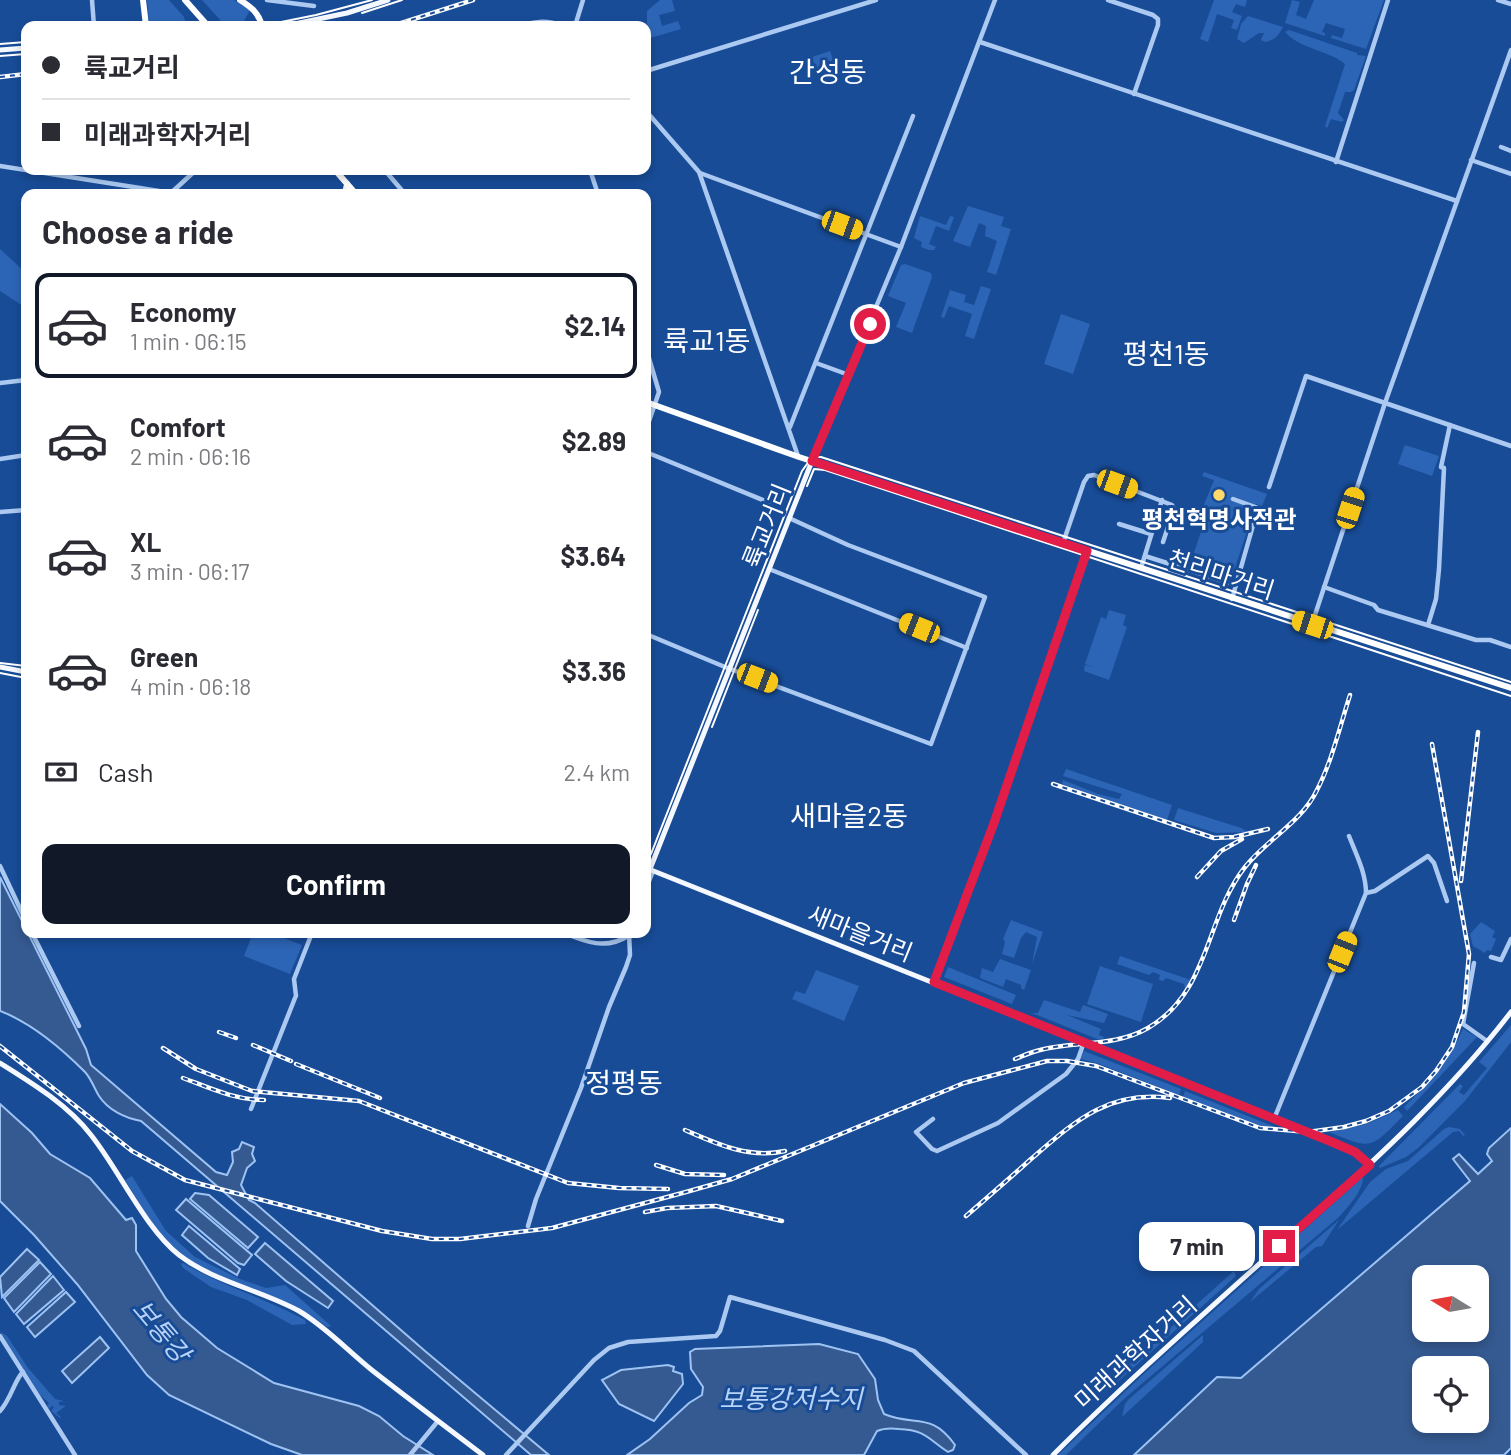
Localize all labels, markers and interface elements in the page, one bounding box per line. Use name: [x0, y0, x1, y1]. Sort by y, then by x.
text: 륙교거리: [84, 51, 180, 82]
district label: 간성동: [789, 54, 867, 88]
text: 미래과학자거리: [84, 118, 251, 149]
car: [819, 208, 866, 242]
text: Choose a ride: [42, 212, 234, 250]
icon: car: [46, 294, 109, 357]
text: Economy: [130, 296, 236, 327]
route start: [854, 308, 886, 340]
text: $2.14: [565, 310, 626, 341]
district label: 륙교1동: [663, 323, 751, 357]
text: 1 min · 06:15: [130, 327, 246, 355]
district label: 평천1동: [1122, 336, 1210, 370]
icon: car: [46, 409, 109, 472]
text: Comfort: [130, 411, 226, 442]
text: $2.89: [562, 425, 626, 456]
text: 2 min · 06:16: [130, 442, 251, 470]
car: [1094, 467, 1141, 501]
street label: 륙교거리: [736, 479, 796, 572]
car: [1334, 485, 1367, 531]
marker: 평천혁명사적관: [1211, 487, 1227, 503]
place label: 평천혁명사적관: [1142, 504, 1296, 533]
icon: car: [46, 524, 109, 587]
text: XL: [130, 526, 161, 557]
text: $3.64: [560, 540, 626, 571]
street label: 천리마거리: [1164, 543, 1278, 604]
text: 3 min · 06:17: [130, 557, 249, 585]
car: [1289, 609, 1336, 641]
car: [896, 610, 943, 646]
icon: car: [46, 639, 109, 702]
text: Green: [130, 641, 198, 672]
text: $3.36: [562, 655, 626, 686]
car: [734, 661, 781, 695]
text: 4 min · 06:18: [130, 672, 251, 700]
icon: cash: [42, 753, 80, 791]
text: Cash: [98, 756, 153, 787]
text: 2.4 km: [563, 758, 630, 786]
district label: 새마을2동: [790, 798, 908, 832]
button: Confirm: [42, 844, 630, 924]
street label: 새마을거리: [804, 898, 917, 967]
car: [1325, 929, 1360, 975]
district label: 정평동: [585, 1065, 663, 1099]
callout: 7 min: [1139, 1222, 1254, 1270]
route end: [1263, 1230, 1295, 1262]
text: 7 min: [1170, 1232, 1224, 1260]
north arrow: [1412, 1265, 1489, 1342]
map controls: [1412, 1265, 1489, 1433]
street label: 미래과학자거리: [1068, 1289, 1202, 1414]
water label: 보통강: [127, 1293, 199, 1370]
button: locate: [1412, 1356, 1489, 1433]
water label: 보통강저수지: [719, 1382, 865, 1413]

